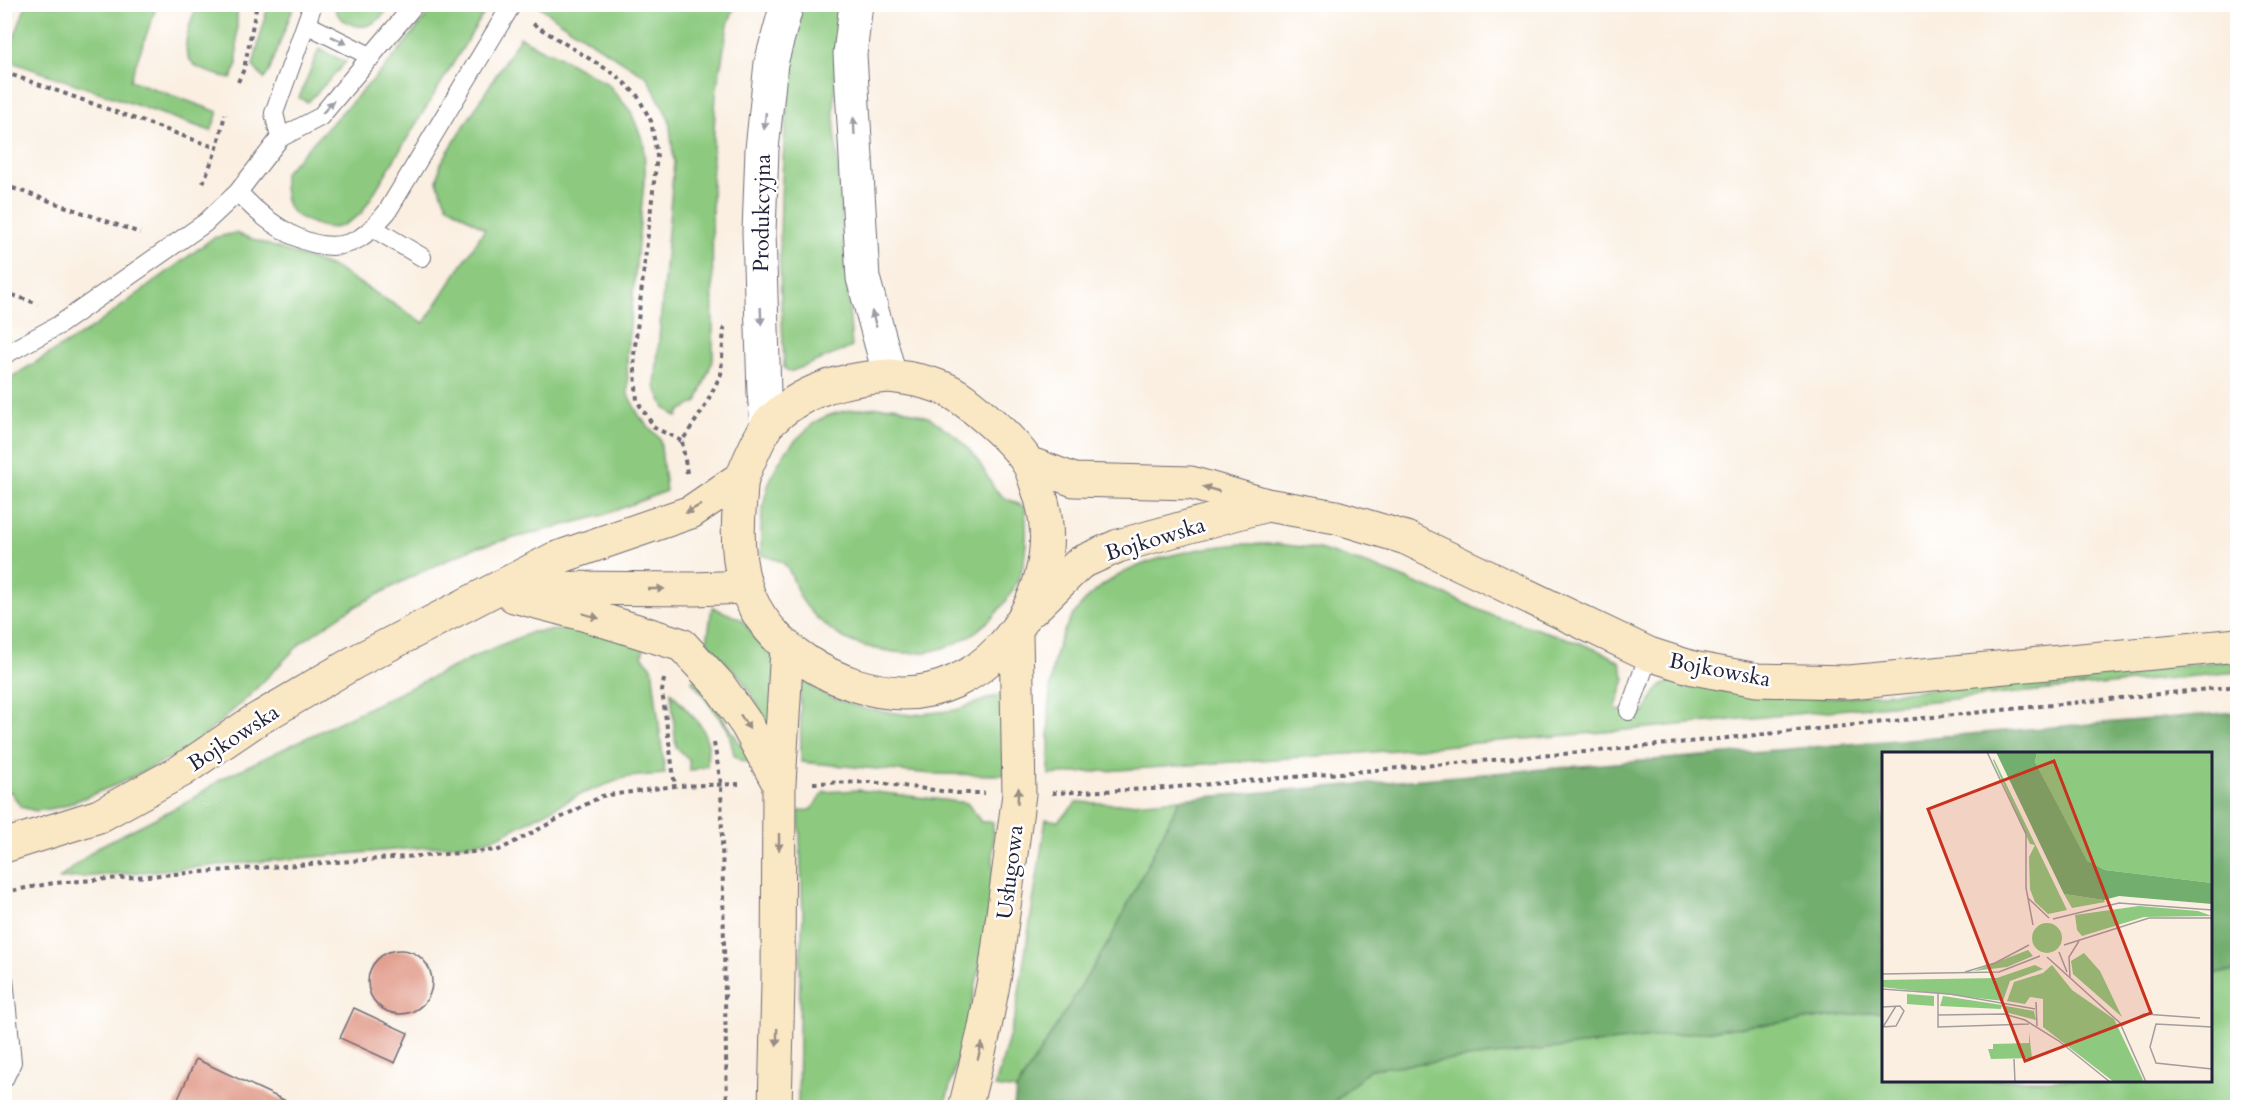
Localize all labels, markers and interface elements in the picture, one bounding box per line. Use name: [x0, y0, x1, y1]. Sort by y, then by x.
one-way arrow: [331, 36, 348, 45]
one-way arrow: [321, 100, 334, 115]
one-way arrow: [760, 111, 770, 130]
one-way arrow: [850, 116, 859, 135]
street label: Produkcyjna: [746, 153, 778, 272]
one-way arrow: [757, 306, 766, 325]
one-way arrow: [869, 310, 879, 328]
one-way arrow: [1202, 484, 1220, 493]
one-way arrow: [684, 504, 701, 514]
street label: Bojkowska: [1102, 509, 1209, 568]
one-way arrow: [646, 584, 665, 594]
one-way arrow: [582, 612, 600, 621]
street label: Bojkowska: [1666, 645, 1774, 695]
street label: Bojkowska: [182, 697, 285, 778]
one-way arrow: [739, 714, 750, 730]
inset map: [1882, 752, 2212, 1082]
one-way arrow: [1014, 786, 1023, 805]
street label: Usługowa: [989, 823, 1031, 921]
one-way arrow: [774, 833, 784, 852]
one-way arrow: [772, 1028, 782, 1047]
one-way arrow: [975, 1042, 985, 1060]

